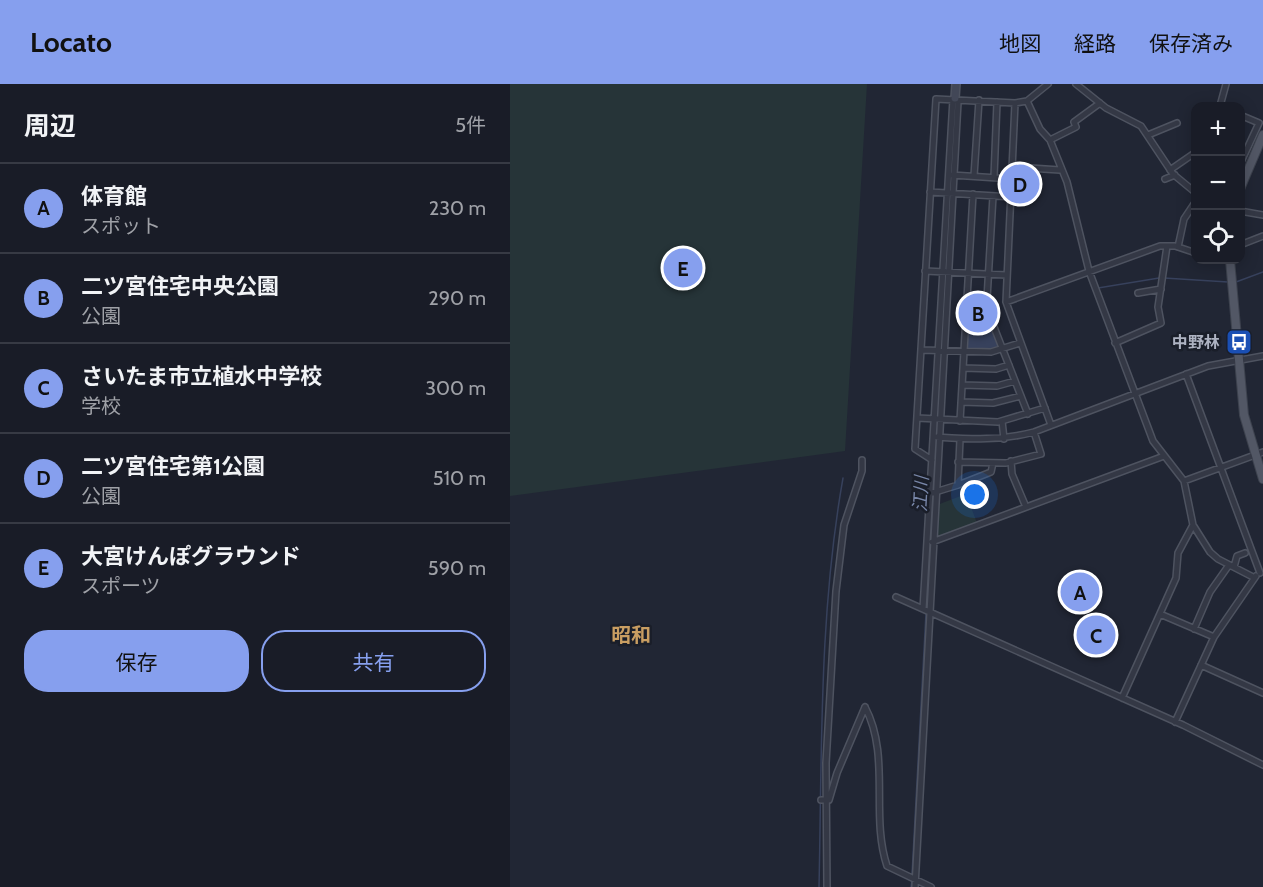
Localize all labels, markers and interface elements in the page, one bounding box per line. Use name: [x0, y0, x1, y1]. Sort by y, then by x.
text: Locato: [30, 25, 112, 59]
text: 地図: [999, 31, 1041, 56]
text: 経路: [1074, 31, 1116, 56]
text: 保存済み: [1149, 31, 1233, 56]
map controls: [1191, 102, 1245, 264]
button: +: [1191, 102, 1245, 156]
text: 周辺: [24, 110, 76, 142]
text: 5件: [455, 113, 486, 137]
button: −: [1191, 156, 1245, 210]
pin: D: [1000, 162, 1040, 206]
text: 体育館: [81, 183, 147, 210]
text: A: [37, 196, 50, 220]
text: 230 m: [429, 196, 486, 220]
button: locate: [1191, 210, 1245, 264]
text: スポット: [81, 214, 161, 238]
pin: E: [664, 246, 702, 291]
text: 二ツ宮住宅中央公園: [81, 273, 279, 300]
text: B: [37, 286, 50, 310]
text: 290 m: [428, 286, 486, 310]
pin: B: [958, 290, 998, 336]
text: 公園: [81, 304, 121, 328]
bus stop icon: 中野林: [1224, 327, 1254, 357]
place label: 中野林: [1172, 333, 1220, 352]
text: さいたま市立植水中学校: [81, 363, 322, 390]
text: C: [37, 376, 50, 400]
text: 300 m: [425, 376, 486, 400]
text: 学校: [81, 394, 121, 418]
text: 二ツ宮住宅第1公園: [81, 453, 265, 480]
text: D: [36, 466, 51, 490]
text: 510 m: [433, 466, 486, 490]
water label: 江川: [909, 473, 933, 513]
your location: [960, 480, 989, 509]
text: 公園: [81, 484, 121, 508]
text: 大宮けんぽグラウンド: [81, 543, 301, 570]
text: E: [38, 556, 49, 580]
text: 590 m: [428, 556, 486, 580]
pin: A: [1060, 570, 1100, 614]
text: スポーツ: [81, 574, 161, 598]
pin: C: [1076, 612, 1116, 658]
district label: 昭和: [611, 623, 651, 647]
button: 保存: [24, 630, 249, 692]
button: 共有: [261, 630, 486, 692]

